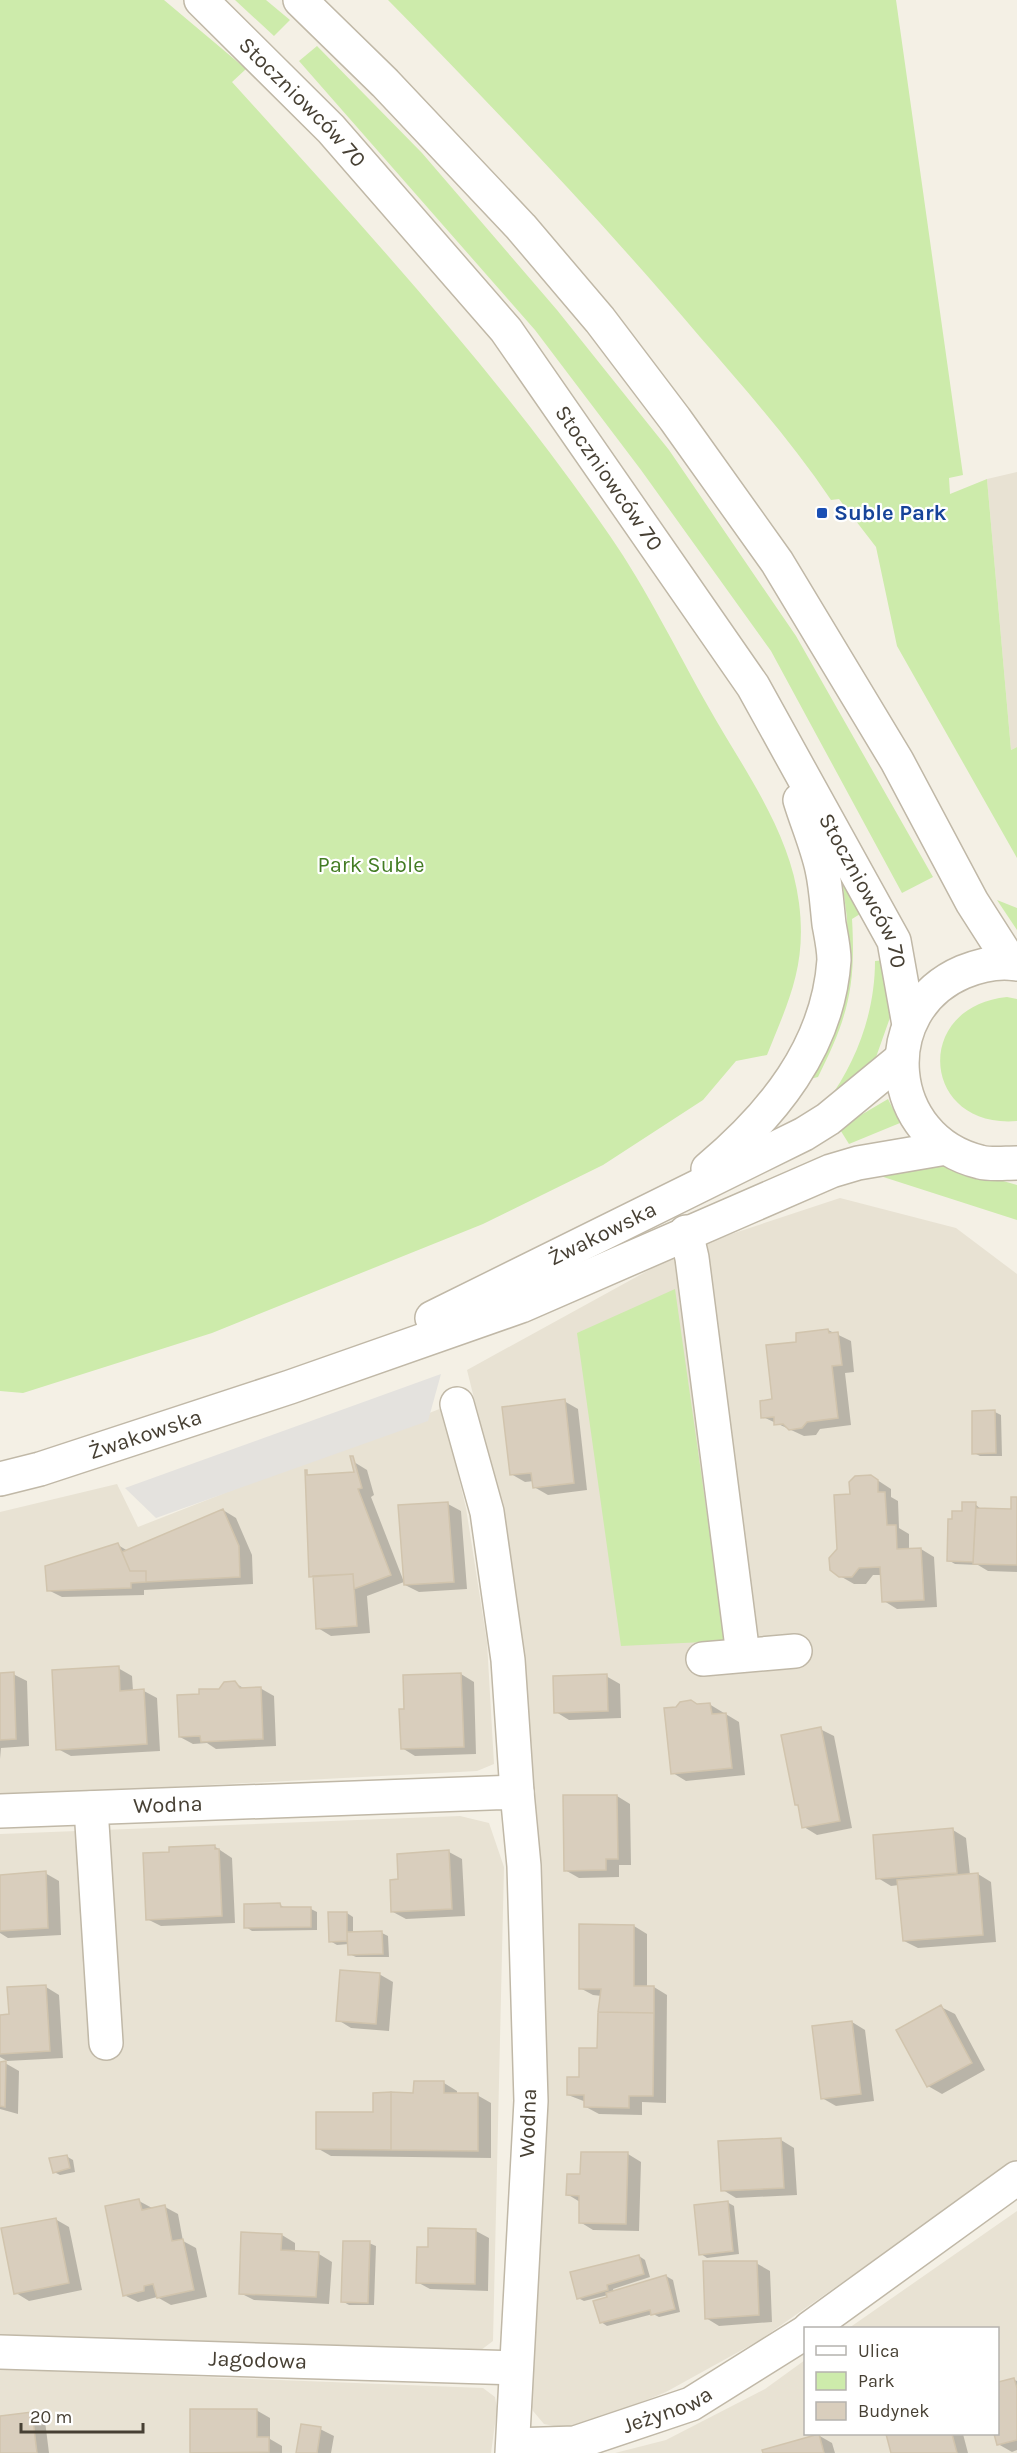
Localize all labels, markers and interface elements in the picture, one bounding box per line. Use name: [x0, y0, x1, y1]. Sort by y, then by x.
street label: Stoczniowców 70: [233, 32, 371, 173]
street label: Stoczniowców 70: [549, 400, 668, 556]
place label: Suble Park: [834, 500, 947, 526]
marker: Suble Park: [815, 506, 829, 520]
street label: Stoczniowców 70: [813, 809, 912, 970]
park label: Park Suble: [318, 852, 424, 878]
street label: Żwakowska: [544, 1196, 661, 1271]
street label: Żwakowska: [85, 1404, 205, 1465]
street label: Wodna: [133, 1791, 203, 1819]
street label: Wodna: [514, 2088, 542, 2158]
legend: [804, 2327, 999, 2435]
text: Ulica: [858, 2340, 899, 2362]
street label: Jagodowa: [208, 2345, 308, 2375]
text: Park: [858, 2370, 895, 2392]
street label: Jeżynowa: [619, 2381, 717, 2439]
scale bar: [21, 2396, 142, 2434]
text: Budynek: [858, 2400, 929, 2422]
text: 20 m: [30, 2406, 72, 2428]

